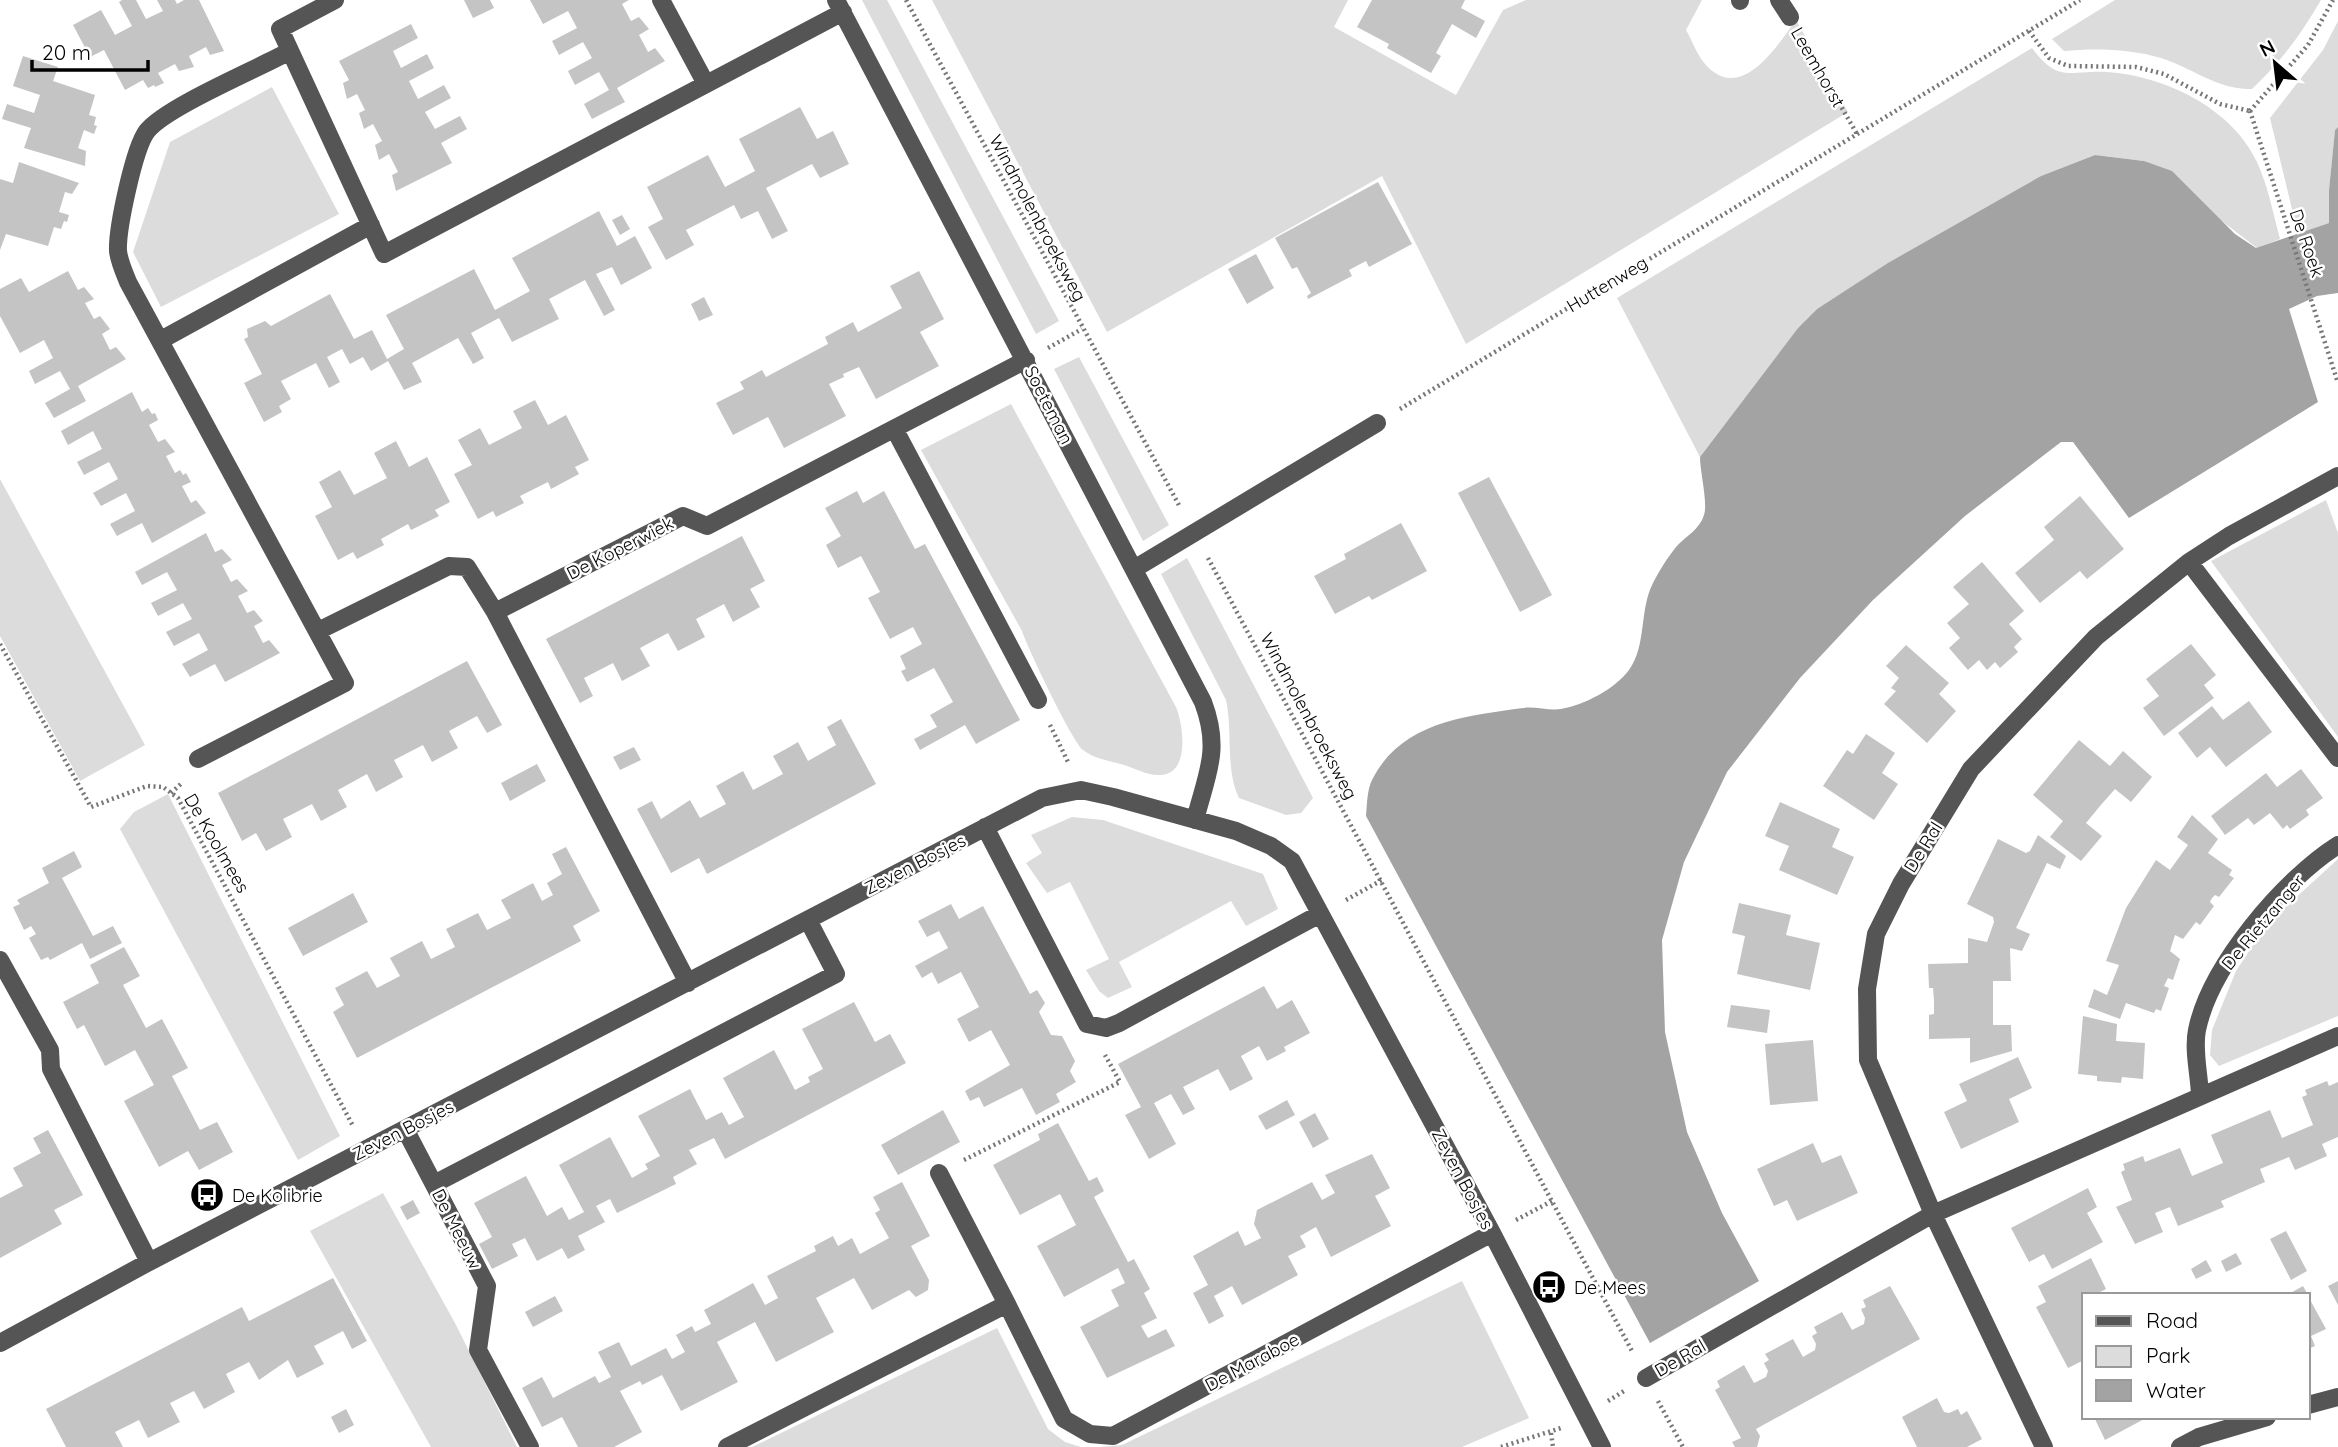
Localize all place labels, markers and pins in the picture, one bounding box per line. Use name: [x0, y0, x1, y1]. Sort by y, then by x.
bus stop icon: De Kolibrie: [188, 1176, 226, 1214]
place label: De Kolibrie: [232, 1184, 323, 1207]
bus stop icon: De Mees: [1530, 1268, 1568, 1306]
place label: De Mees: [1574, 1276, 1646, 1299]

